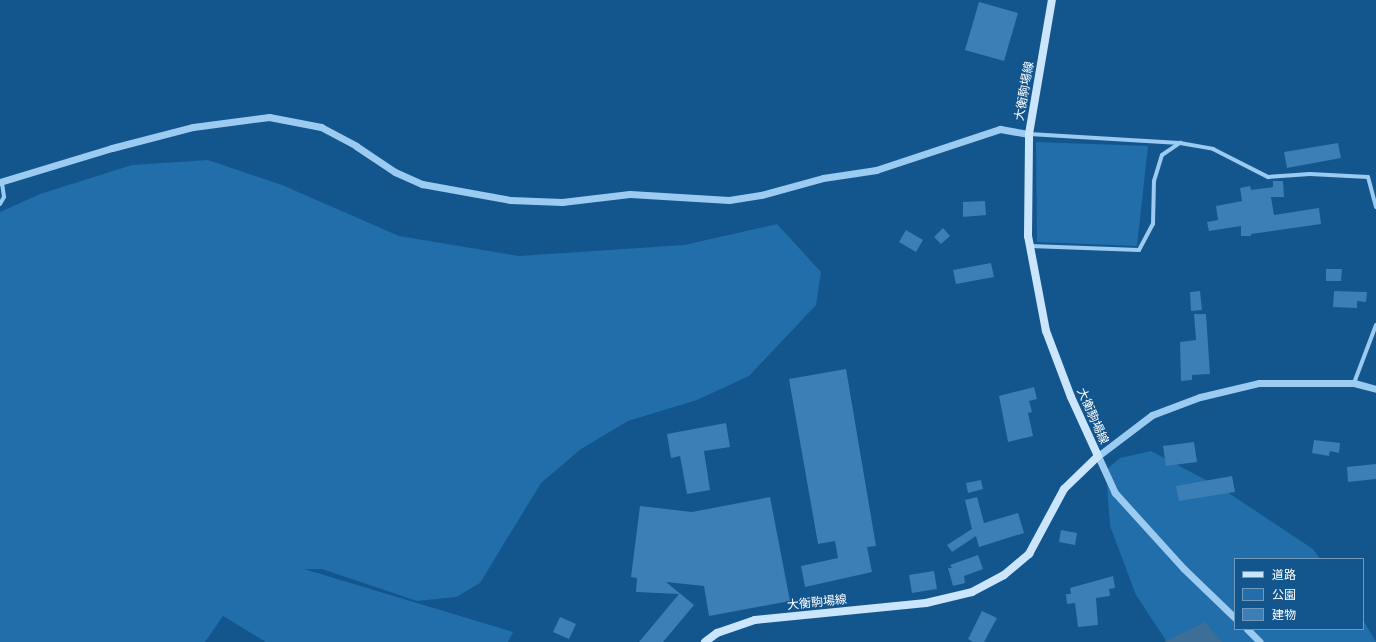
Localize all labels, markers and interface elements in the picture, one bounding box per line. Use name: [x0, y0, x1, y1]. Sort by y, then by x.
street label: 大衡駒場線: [1012, 60, 1036, 122]
street label: 大衡駒場線: [1074, 386, 1112, 446]
legend: [1234, 558, 1364, 630]
text: 道路: [1272, 565, 1296, 584]
text: 公園: [1272, 585, 1296, 604]
street label: 大衡駒場線: [786, 592, 848, 612]
text: 建物: [1272, 605, 1296, 624]

